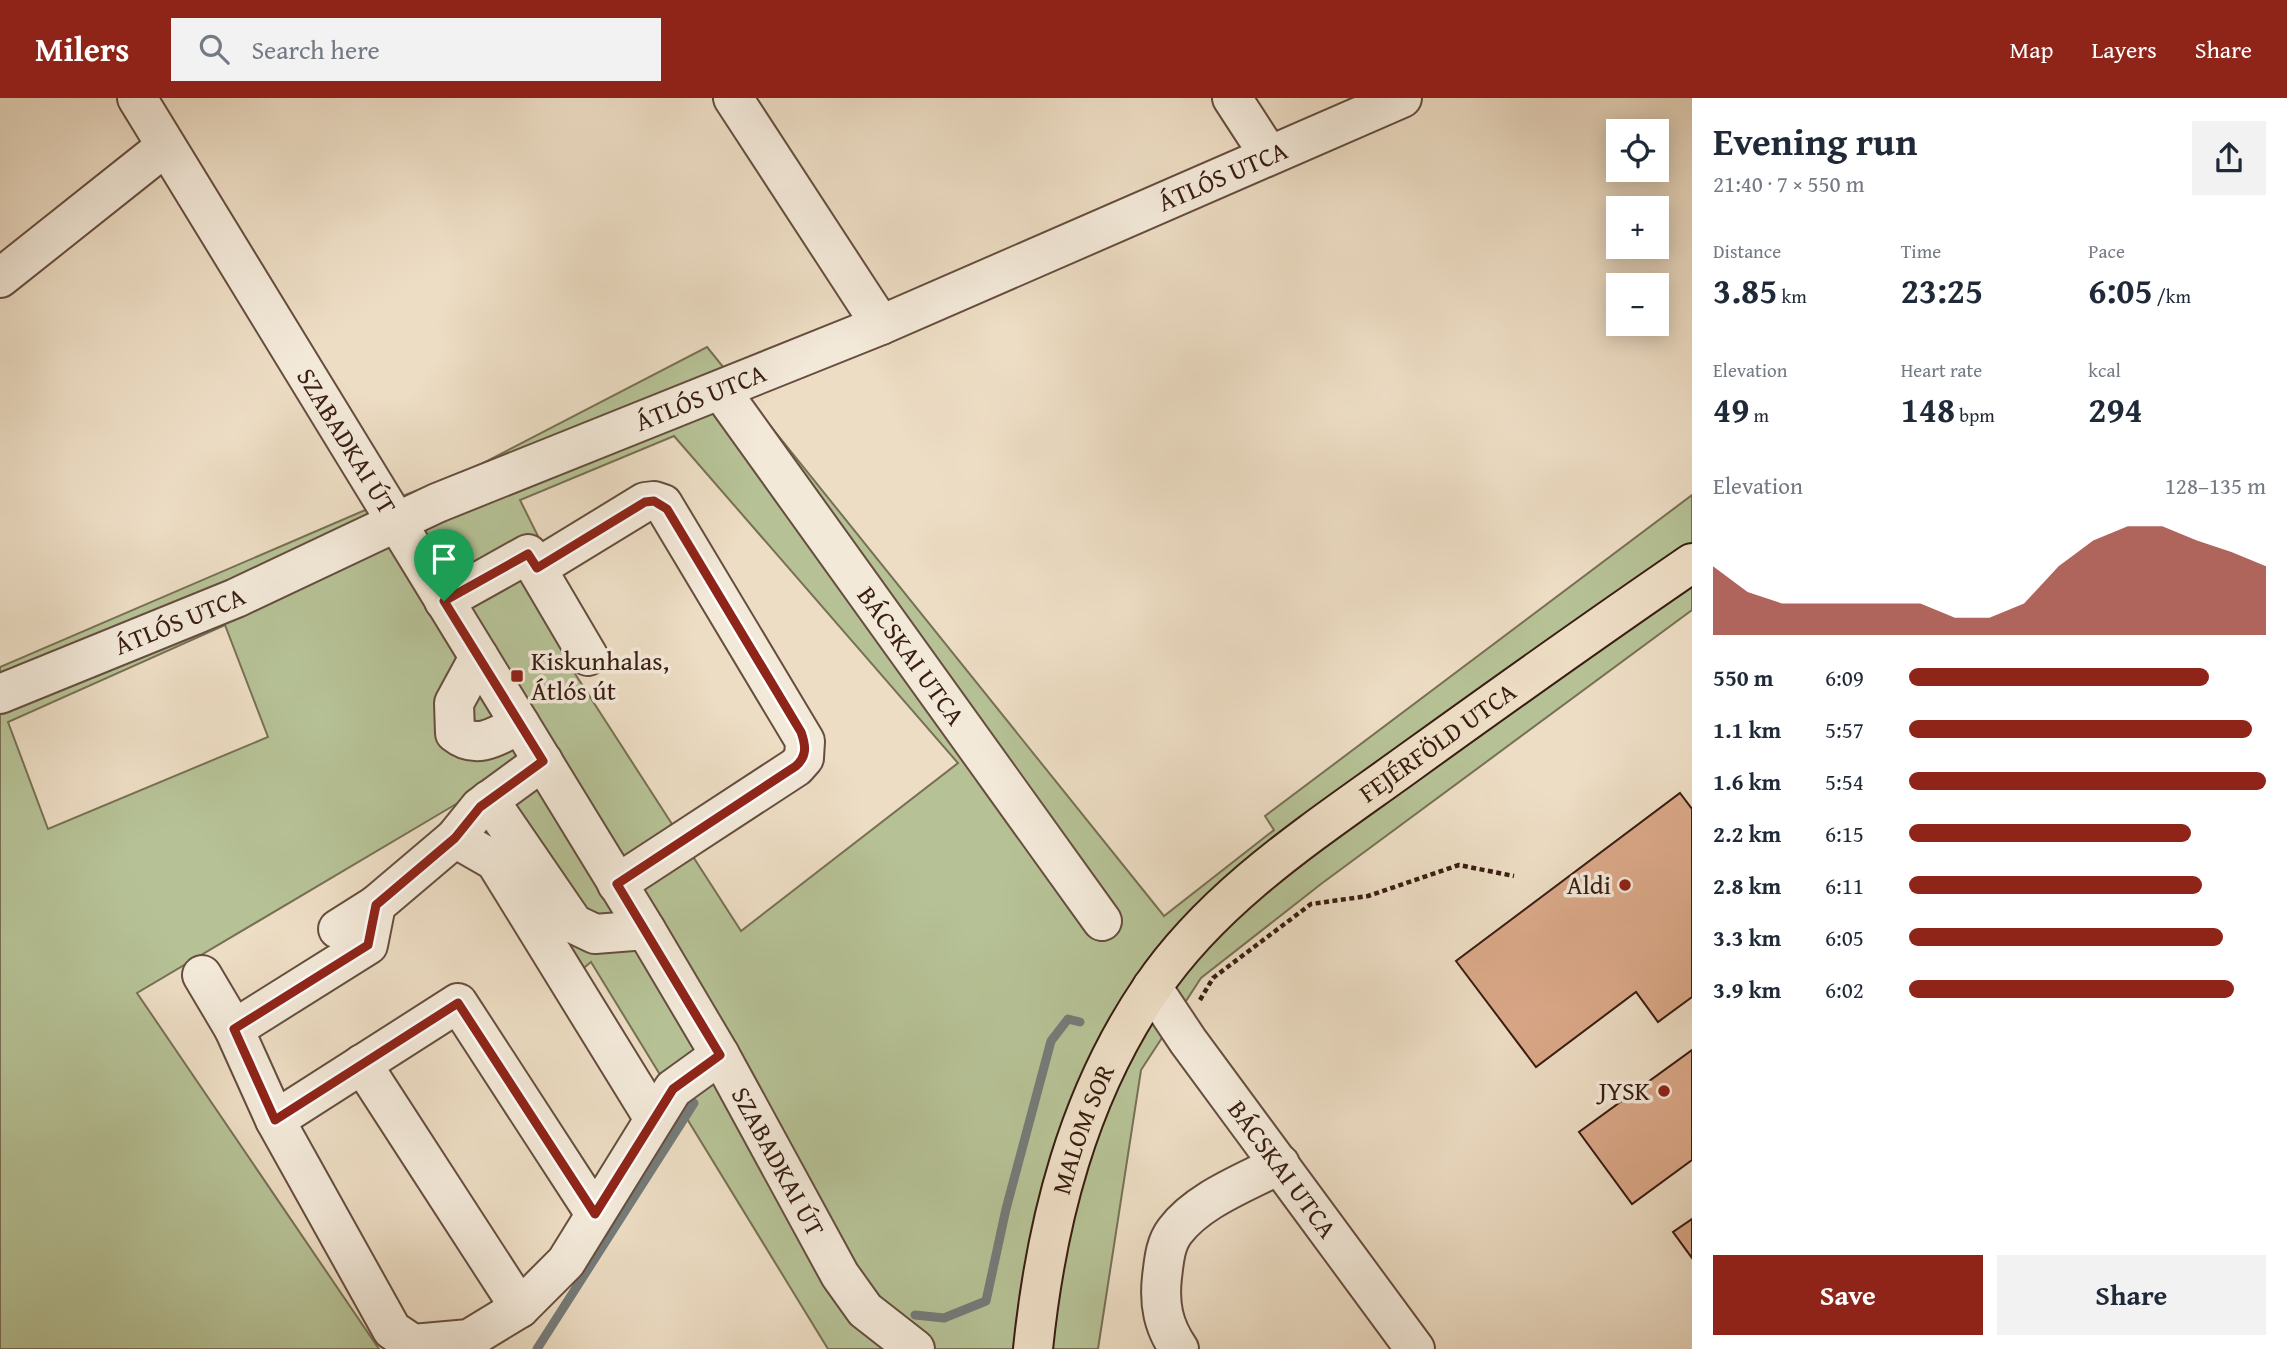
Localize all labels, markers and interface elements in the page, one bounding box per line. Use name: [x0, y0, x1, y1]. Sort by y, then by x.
search box: [171, 18, 661, 81]
text: Milers: [35, 25, 129, 73]
icon: search: [195, 30, 233, 68]
text: Search here: [251, 30, 380, 69]
text: Map: [2010, 32, 2053, 67]
text: Layers: [2091, 32, 2157, 67]
text: Share: [2195, 32, 2252, 67]
text: Evening run: [1713, 113, 1917, 169]
map controls: [1606, 119, 1669, 336]
button: locate: [1606, 119, 1669, 182]
button: share: [2192, 121, 2266, 195]
street label: ÁTLÓS UTCA: [1151, 130, 1294, 221]
text: 21:40 · 7 × 550 m: [1713, 167, 1865, 200]
button: +: [1606, 196, 1669, 259]
text: Distance: [1713, 237, 1781, 265]
text: Time: [1901, 237, 1941, 265]
text: Pace: [2088, 237, 2125, 265]
text: 3.85: [1713, 265, 1777, 316]
text: 23:25: [1901, 265, 1983, 316]
text: 6:05: [2088, 265, 2153, 316]
button: −: [1606, 273, 1669, 336]
text: km: [1777, 282, 1807, 310]
text: /km: [2153, 282, 2191, 310]
street label: ÁTLÓS UTCA: [629, 353, 772, 441]
text: Elevation: [1713, 356, 1787, 384]
text: Heart rate: [1901, 356, 1982, 384]
text: kcal: [2088, 356, 2121, 384]
street label: SZABADKAI ÚT: [287, 360, 407, 522]
text: 49: [1713, 384, 1749, 435]
text: 148: [1901, 384, 1955, 435]
text: 294: [2088, 384, 2143, 435]
text: m: [1749, 401, 1769, 429]
text: bpm: [1955, 401, 1995, 429]
text: Elevation: [1713, 469, 1803, 502]
text: 128–135 m: [2165, 469, 2266, 502]
pin: [414, 529, 474, 601]
icon: arrive: [425, 540, 463, 578]
street label: ÁTLÓS UTCA: [108, 576, 252, 665]
street label: BÁCSKAI UTCA: [848, 578, 975, 733]
place label: Kiskunhalas, Átlós út: [531, 641, 669, 710]
text: 550 m: [1713, 661, 1774, 694]
text: 6:09: [1825, 661, 1864, 694]
marker: Kiskunhalas, Átlós út: [509, 668, 525, 684]
street label: FEJÉRFÖLD UTCA: [1350, 672, 1524, 812]
text: 1.1 km: [1713, 713, 1781, 746]
text: 5:57: [1825, 713, 1864, 746]
text: 1.6 km: [1713, 765, 1781, 798]
text: 5:54: [1825, 765, 1864, 798]
text: 2.2 km: [1713, 817, 1781, 850]
text: 6:15: [1825, 817, 1864, 850]
place label: Aldi: [1567, 865, 1611, 904]
text: 2.8 km: [1713, 869, 1781, 902]
text: 6:11: [1825, 869, 1864, 902]
marker: Aldi: [1617, 877, 1633, 893]
text: 3.3 km: [1713, 921, 1781, 954]
text: 6:05: [1825, 921, 1864, 954]
text: 3.9 km: [1713, 973, 1781, 1006]
text: 6:02: [1825, 973, 1864, 1006]
street label: MALOM SOR: [1041, 1057, 1124, 1199]
place label: JYSK: [1596, 1071, 1651, 1110]
street label: SZABADKAI ÚT: [722, 1079, 835, 1244]
marker: JYSK: [1656, 1083, 1672, 1099]
street label: BÁCSKAI UTCA: [1219, 1092, 1347, 1246]
button: Save: [1713, 1255, 1983, 1335]
button: Share: [1997, 1255, 2266, 1335]

